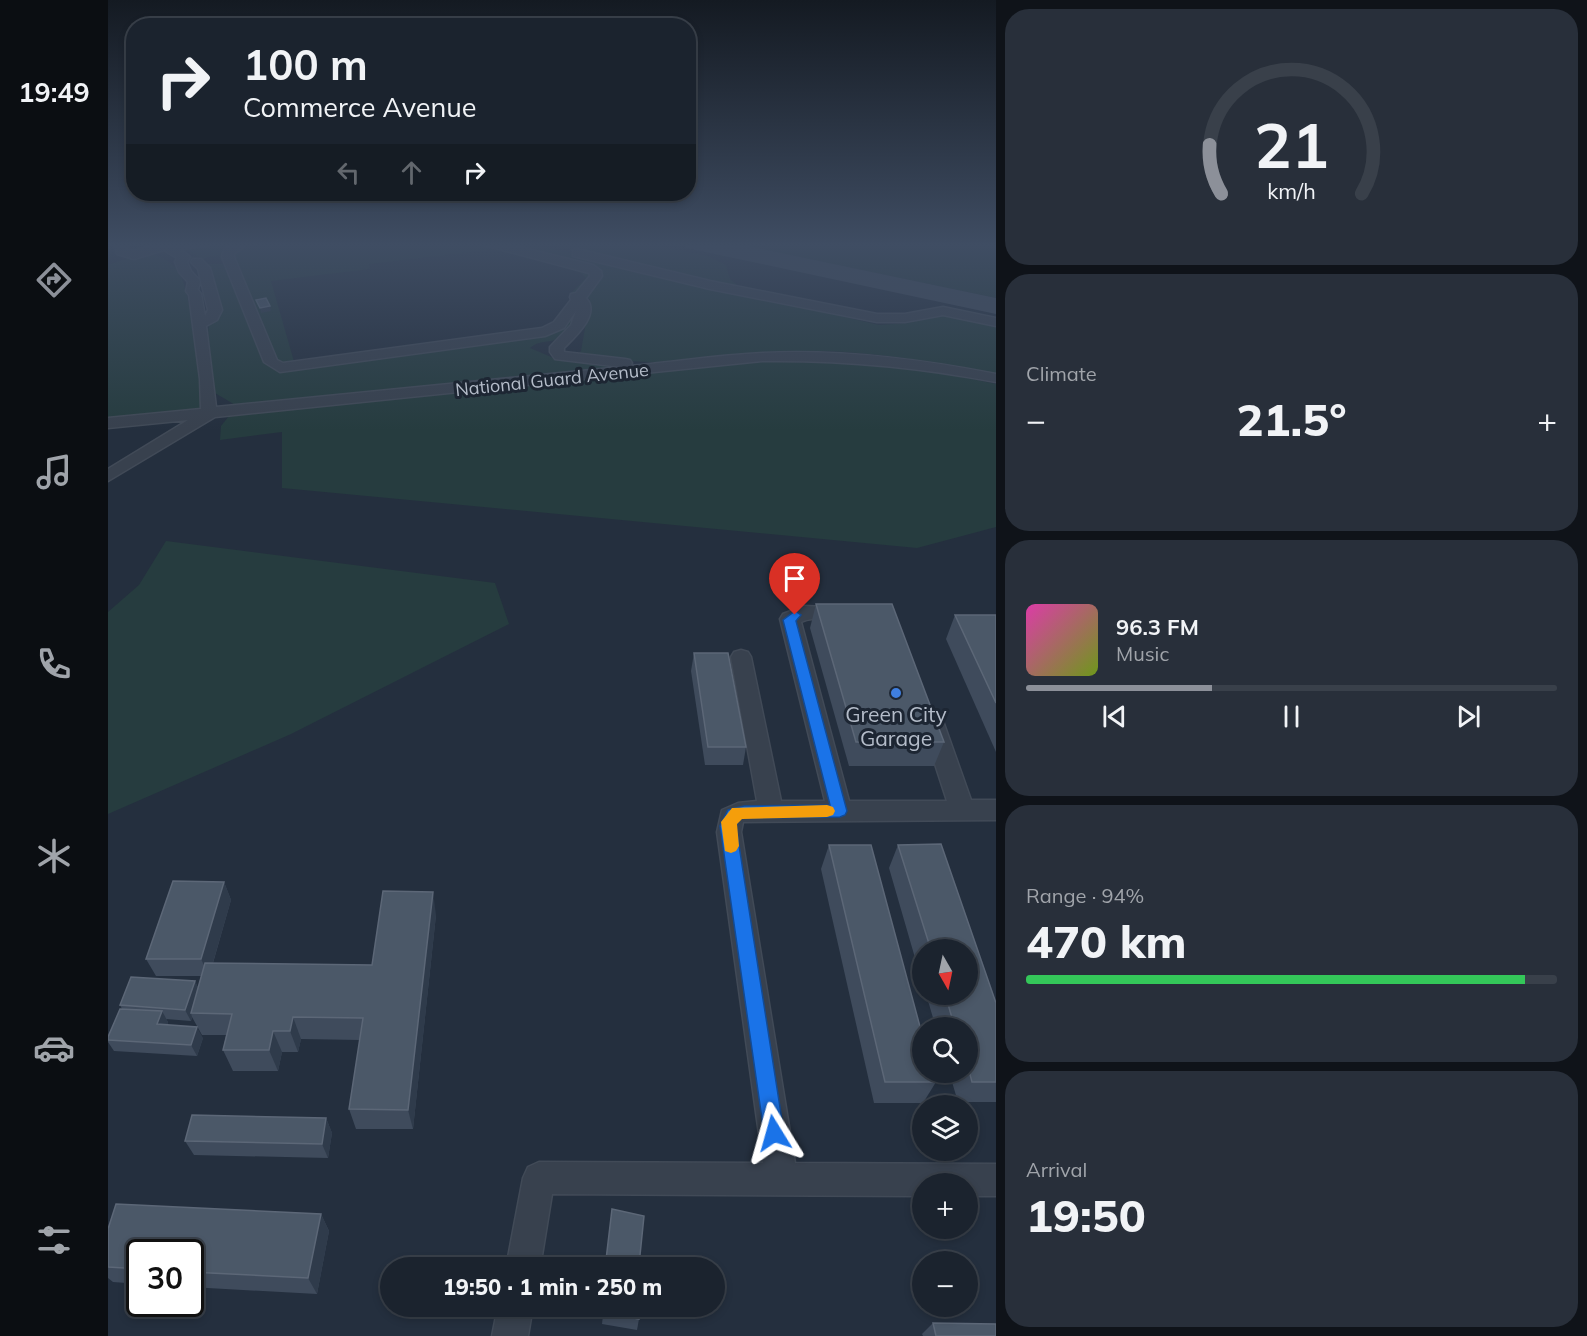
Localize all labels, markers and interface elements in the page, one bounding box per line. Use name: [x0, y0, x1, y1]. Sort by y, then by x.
text: 100 m: [243, 38, 368, 91]
icon: right: [144, 42, 222, 120]
text: 19:49: [18, 75, 90, 109]
text: Commerce Avenue: [243, 90, 477, 124]
text: 21: [1254, 105, 1329, 184]
icon: left: [332, 156, 365, 189]
icon: ahead: [395, 156, 428, 189]
icon: right: [458, 156, 491, 189]
text: km/h: [1267, 178, 1316, 205]
icon: directions: [33, 259, 75, 301]
street label: National Guard Avenue: [454, 358, 650, 401]
text: Climate: [1026, 361, 1097, 386]
text: 21.5°: [1237, 391, 1346, 447]
text: −: [1026, 399, 1046, 440]
text: +: [1537, 399, 1557, 440]
icon: music: [33, 451, 75, 493]
pin: [769, 553, 820, 615]
icon: arrive: [778, 562, 811, 595]
text: 96.3 FM: [1116, 613, 1199, 641]
text: Music: [1116, 641, 1169, 666]
icon: phone: [33, 643, 75, 685]
marker: Green City Garage: [889, 686, 903, 700]
icon: previous: [1098, 700, 1131, 733]
icon: pause: [1275, 700, 1308, 733]
icon: next: [1452, 700, 1485, 733]
place label: Green City Garage: [845, 701, 947, 751]
icon: climate: [33, 835, 75, 877]
text: Range · 94%: [1026, 883, 1144, 908]
text: 470 km: [1026, 913, 1187, 969]
north arrow: [912, 939, 978, 1005]
map controls: [912, 939, 978, 1317]
button: search: [912, 1017, 978, 1083]
icon: car: [33, 1027, 75, 1069]
button: layers: [912, 1095, 978, 1161]
position arrow: [742, 1101, 806, 1165]
text: Arrival: [1026, 1157, 1087, 1182]
button: +: [912, 1173, 978, 1239]
text: 19:50: [1026, 1187, 1146, 1243]
icon: filters: [33, 1219, 75, 1261]
speed limit sign: 30: [126, 1239, 204, 1317]
button: −: [912, 1251, 978, 1317]
text: 19:50 · 1 min · 250 m: [443, 1273, 662, 1301]

